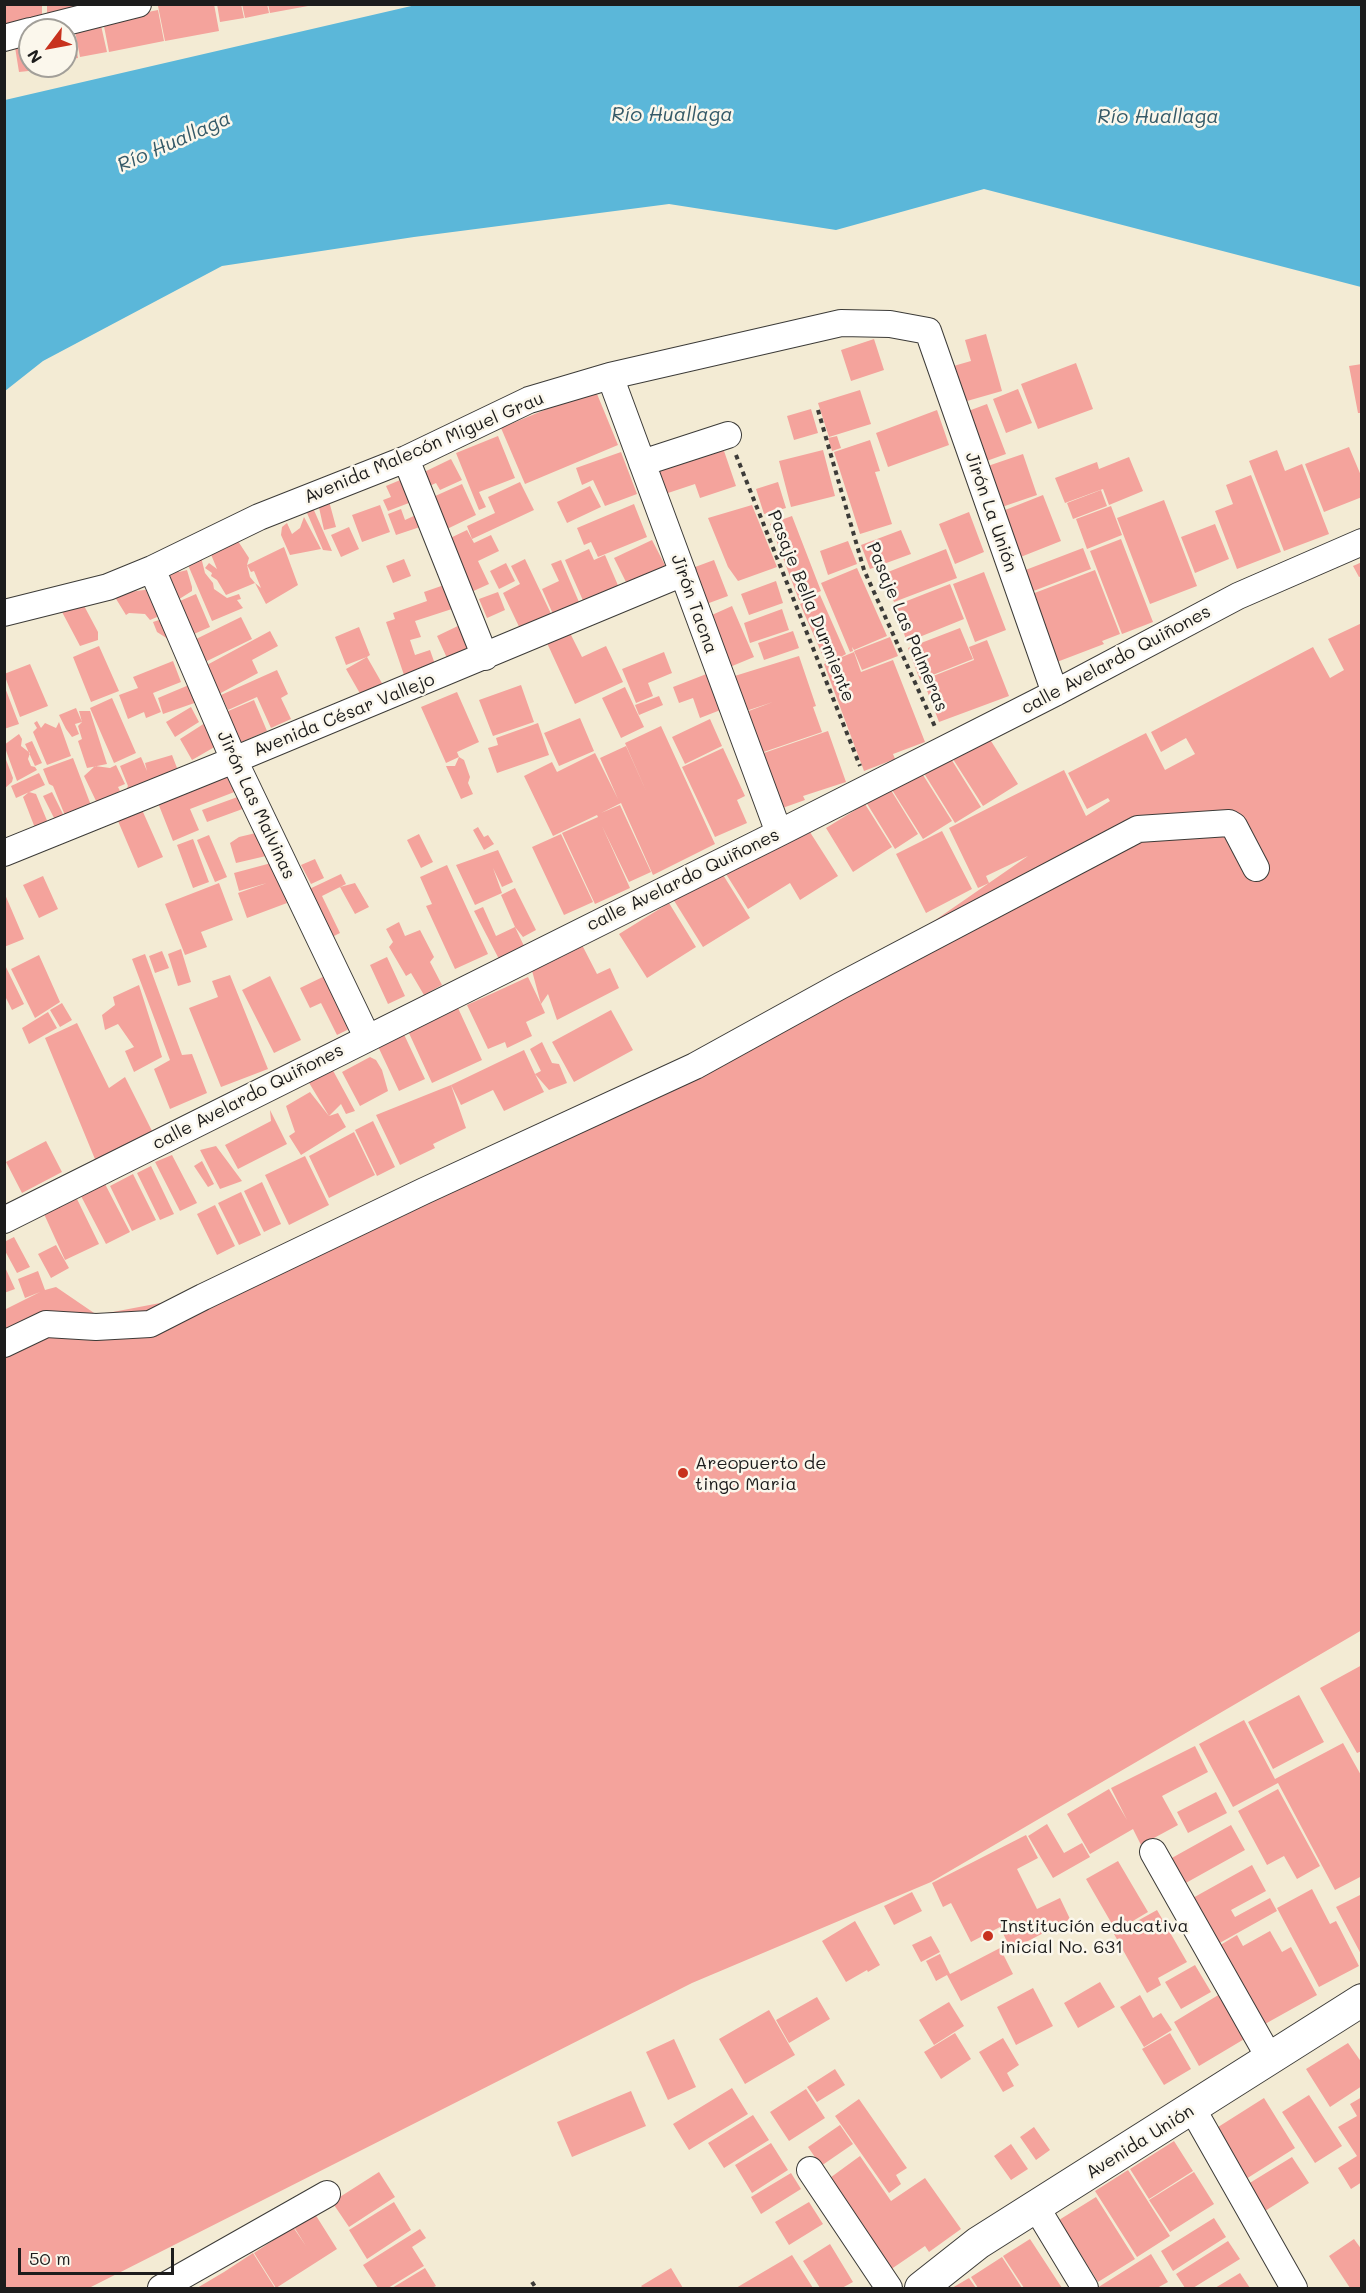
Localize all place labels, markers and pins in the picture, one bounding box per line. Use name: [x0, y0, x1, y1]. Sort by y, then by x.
place label: Areopuerto de tingo Maria: [695, 1452, 826, 1494]
marker: Areopuerto de tingo Maria: [676, 1466, 690, 1480]
place label: Institución educativa inicial No. 631: [1000, 1915, 1189, 1958]
marker: Institución educativa inicial No. 631: [981, 1929, 995, 1943]

